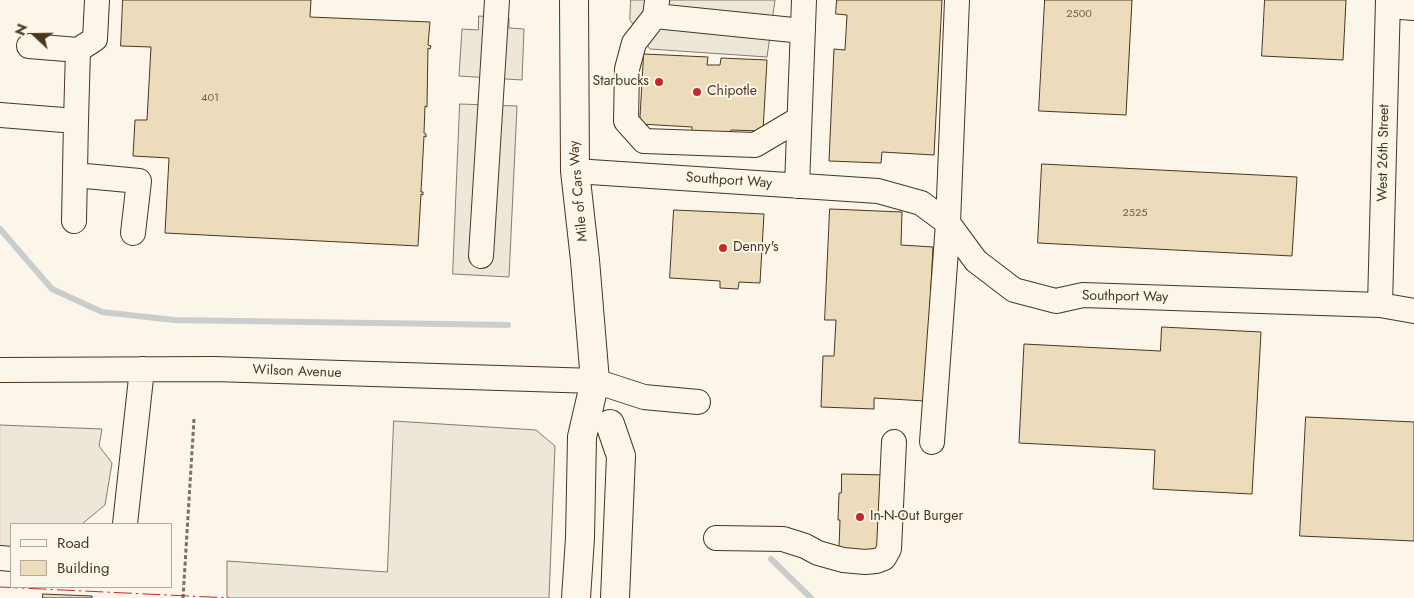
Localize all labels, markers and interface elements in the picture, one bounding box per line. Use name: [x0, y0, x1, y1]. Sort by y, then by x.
house number: 2500: [1066, 7, 1092, 21]
north arrow: [10, 10, 60, 60]
text: N: [10, 21, 32, 38]
place label: Starbucks: [593, 74, 649, 90]
marker: Starbucks: [653, 76, 665, 88]
place label: Chipotle: [707, 84, 757, 100]
marker: Chipotle: [691, 86, 703, 98]
house number: 401: [201, 91, 219, 105]
street label: West 26th Street: [1375, 104, 1393, 202]
street label: Mile of Cars Way: [566, 140, 592, 242]
street label: Southport Way: [685, 170, 773, 192]
house number: 2525: [1123, 206, 1147, 220]
place label: Denny's: [733, 240, 779, 256]
marker: Denny's: [717, 242, 729, 254]
street label: Southport Way: [1082, 288, 1168, 306]
street label: Wilson Avenue: [252, 362, 342, 382]
place label: In-N-Out Burger: [870, 509, 963, 525]
marker: In-N-Out Burger: [854, 511, 866, 523]
legend: [10, 523, 172, 588]
text: Road: [57, 532, 89, 554]
text: Building: [57, 557, 109, 579]

